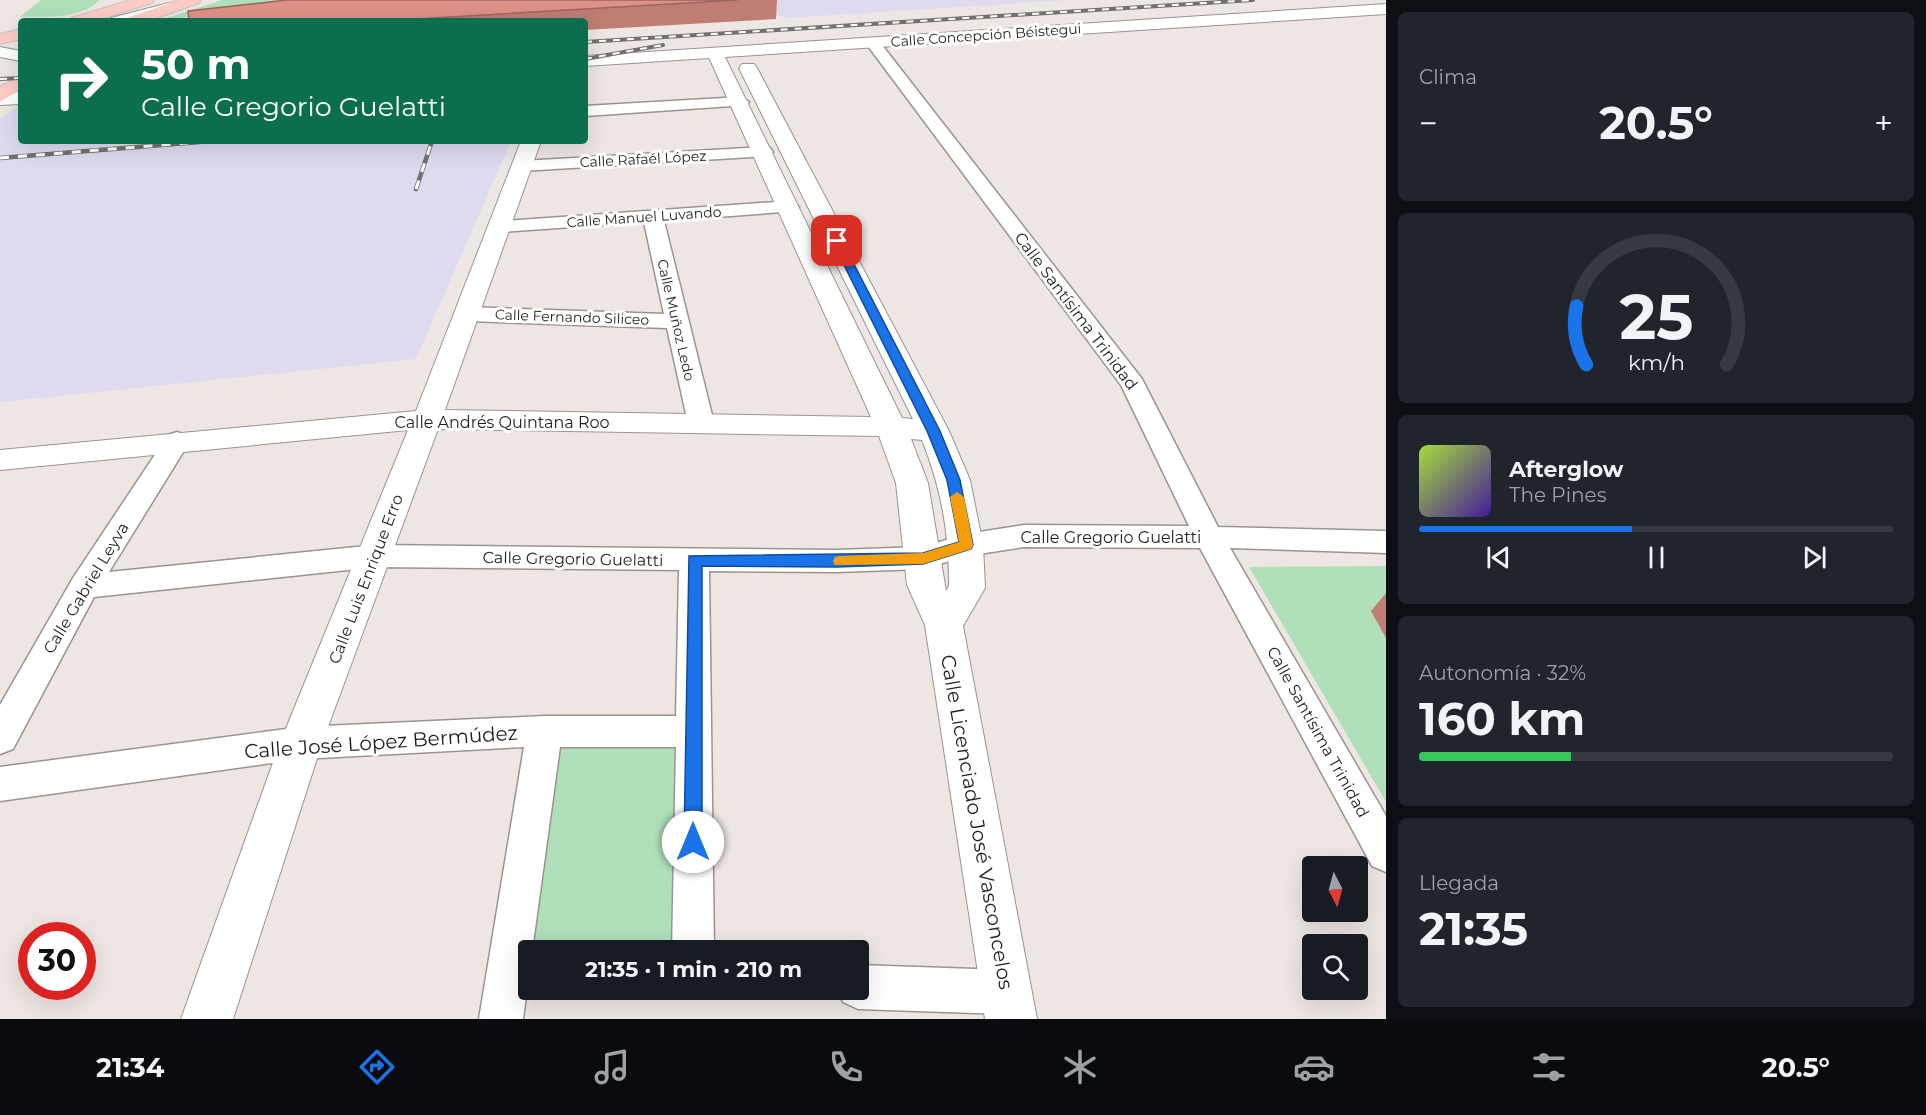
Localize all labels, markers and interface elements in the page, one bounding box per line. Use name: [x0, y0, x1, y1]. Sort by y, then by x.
street label: Calle Concepción Béistegui: [890, 19, 1082, 51]
text: 50 m: [141, 38, 250, 90]
icon: right: [42, 42, 120, 120]
text: Clima: [1419, 65, 1477, 89]
text: Calle Gregorio Guelatti: [141, 90, 446, 123]
text: 20.5°: [1599, 95, 1713, 150]
text: −: [1419, 103, 1438, 143]
text: +: [1874, 103, 1893, 143]
street label: Calle Rafaél López: [579, 147, 707, 171]
street label: Calle Manuel Luvando: [566, 203, 722, 231]
pin: [811, 215, 862, 266]
icon: arrive: [820, 224, 853, 257]
street label: Calle Santísima Trinidad: [1010, 228, 1142, 394]
street label: Calle Muñoz Ledo: [653, 257, 699, 383]
text: 25: [1619, 279, 1693, 355]
street label: Calle Fernando Siliceo: [495, 305, 650, 329]
text: km/h: [1627, 350, 1685, 376]
street label: Calle Andrés Quintana Roo: [394, 413, 610, 432]
text: Afterglow: [1509, 456, 1623, 483]
text: The Pines: [1509, 483, 1606, 507]
street label: Calle Luis Enrique Erro: [325, 491, 407, 667]
street label: Calle Gabriel Leyva: [39, 519, 133, 657]
street label: Calle Gregorio Guelatti: [1021, 528, 1201, 547]
icon: previous: [1482, 541, 1515, 574]
icon: pause: [1640, 541, 1673, 574]
icon: next: [1798, 541, 1831, 574]
street label: Calle Gregorio Guelatti: [482, 548, 664, 570]
street label: Calle Santísima Trinidad: [1263, 643, 1373, 821]
street label: Calle Licenciado José Vasconcelos: [936, 653, 1018, 991]
text: Autonomía · 32%: [1419, 661, 1586, 685]
text: 160 km: [1419, 691, 1585, 746]
street label: Calle José López Bermúdez: [243, 720, 519, 764]
position arrow: [661, 810, 725, 874]
north arrow: [1302, 856, 1368, 922]
map controls: [1302, 856, 1368, 1000]
text: Llegada: [1419, 871, 1499, 895]
text: 21:35: [1419, 901, 1528, 956]
speed limit sign: 30: [18, 922, 96, 1000]
button: search: [1302, 934, 1368, 1000]
text: 21:35 · 1 min · 210 m: [585, 956, 802, 983]
icon: directions: [356, 1046, 398, 1088]
icon: music: [591, 1046, 633, 1088]
icon: phone: [825, 1046, 867, 1088]
icon: climate: [1059, 1046, 1101, 1088]
icon: car: [1293, 1046, 1335, 1088]
icon: filters: [1528, 1046, 1570, 1088]
text: 21:34: [96, 1051, 164, 1084]
text: 20.5°: [1762, 1051, 1830, 1084]

